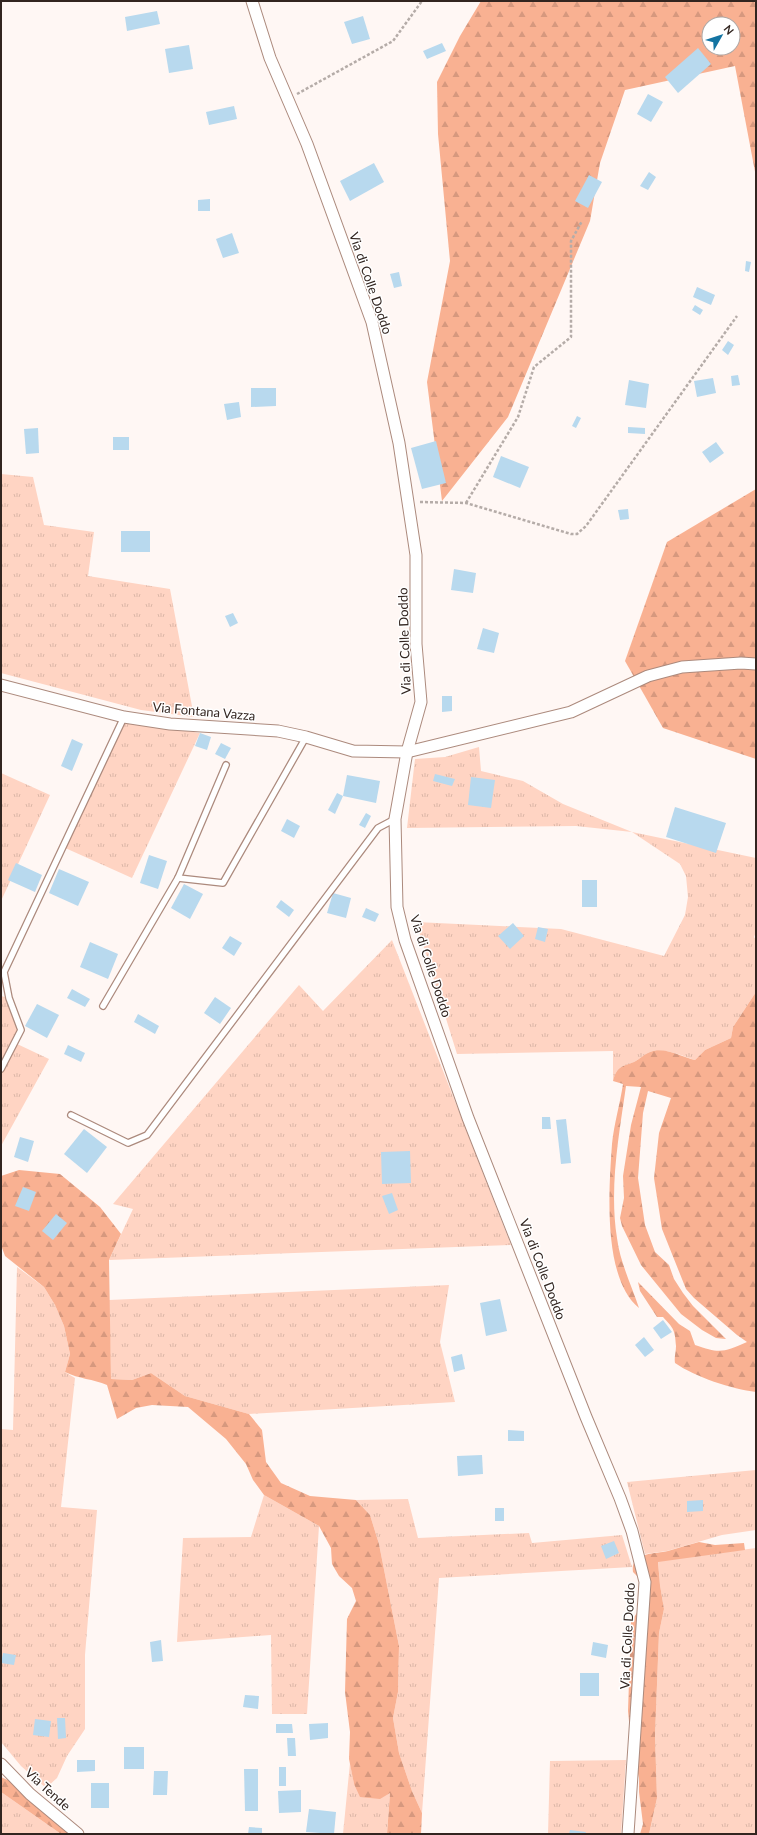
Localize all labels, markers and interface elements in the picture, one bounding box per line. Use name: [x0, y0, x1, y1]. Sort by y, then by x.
north arrow: [701, 16, 741, 56]
text: N: [721, 22, 737, 37]
street label: Via di Colle Doddo: [346, 230, 396, 336]
street label: Via di Colle Doddo: [394, 587, 414, 695]
street label: Via Fontana Vazza: [152, 699, 256, 723]
street label: Via di Colle Doddo: [407, 913, 455, 1019]
street label: Via di Colle Doddo: [516, 1216, 570, 1322]
street label: Via di Colle Doddo: [616, 1582, 638, 1690]
street label: Via Tende: [22, 1764, 74, 1814]

